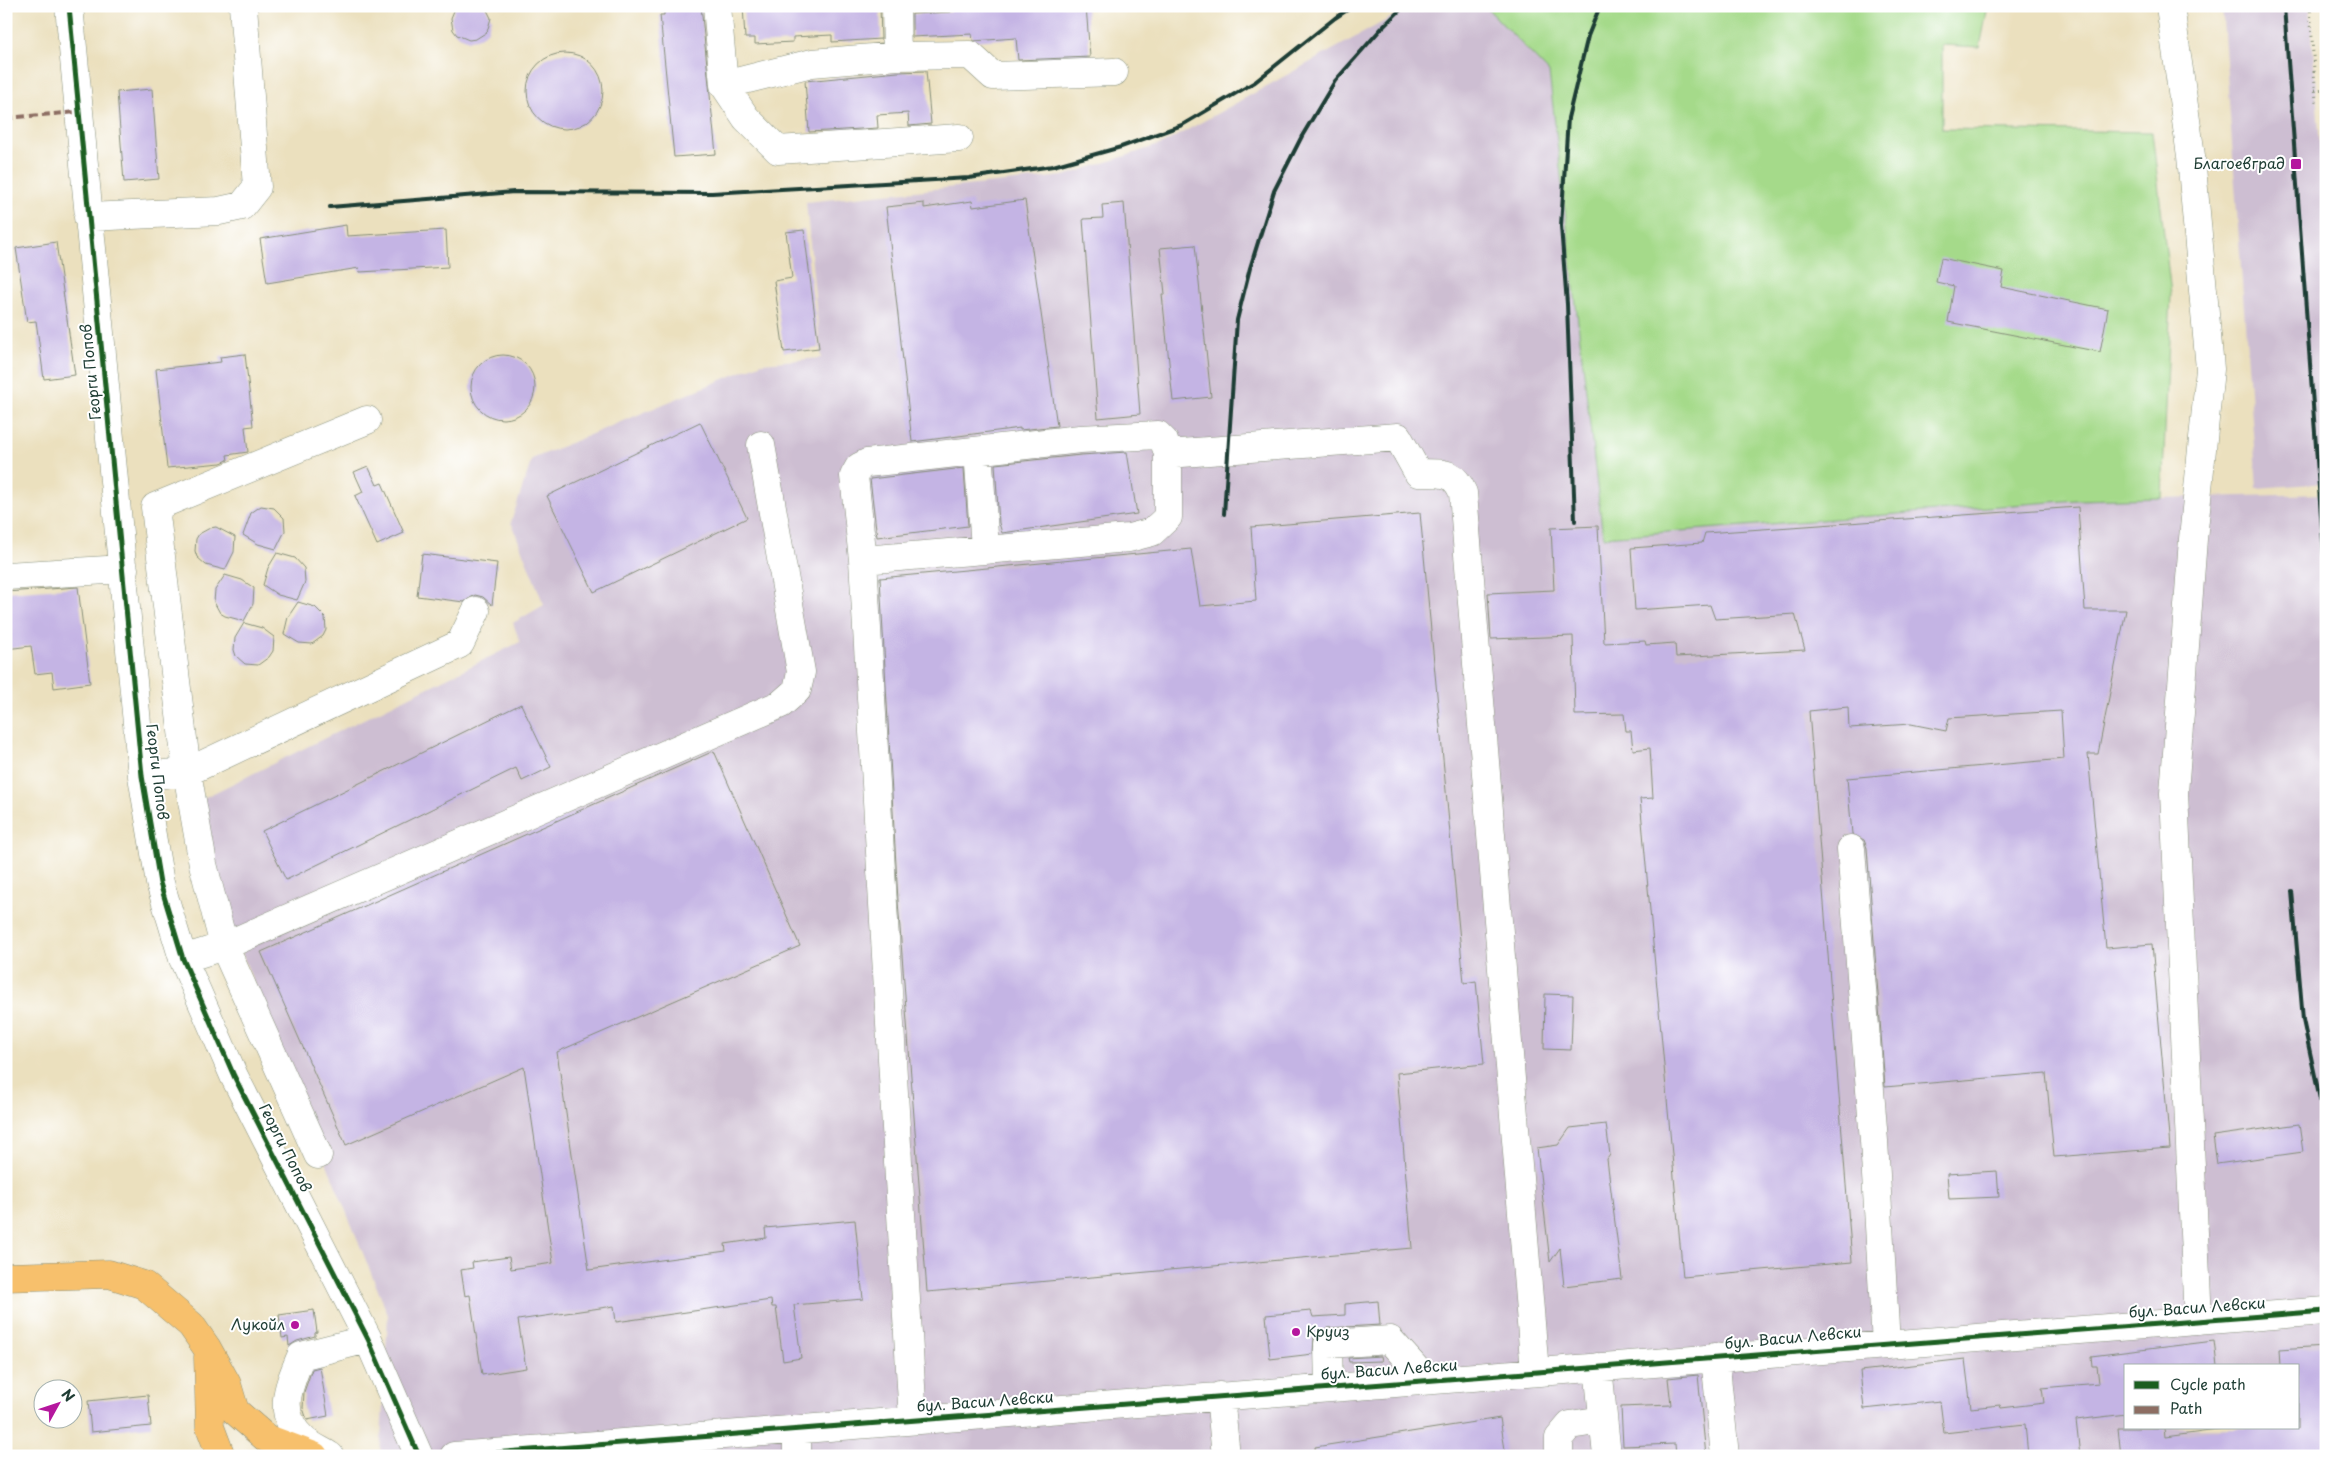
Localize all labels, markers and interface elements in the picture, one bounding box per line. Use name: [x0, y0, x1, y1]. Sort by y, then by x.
place label: Благоевград: [2193, 151, 2285, 174]
marker: Благоевград: [2289, 157, 2303, 171]
street label: Георги Попов: [73, 322, 106, 421]
street label: Георги Попов: [141, 722, 176, 822]
street label: Георги Попов: [254, 1099, 319, 1196]
street label: бул. Васил Левски: [2128, 1290, 2266, 1323]
place label: Лукойл: [231, 1312, 285, 1335]
marker: Лукойл: [289, 1319, 301, 1331]
place label: Круиз: [1306, 1319, 1350, 1342]
street label: бул. Васил Левски: [1724, 1319, 1862, 1354]
marker: Круиз: [1290, 1326, 1302, 1338]
street label: бул. Васил Левски: [1320, 1352, 1458, 1385]
legend: [2124, 1364, 2300, 1430]
text: Cycle path: [2170, 1372, 2246, 1395]
north arrow: [32, 1380, 82, 1430]
text: N: [57, 1384, 80, 1406]
street label: бул. Васил Левски: [916, 1384, 1054, 1417]
text: Path: [2170, 1396, 2202, 1419]

